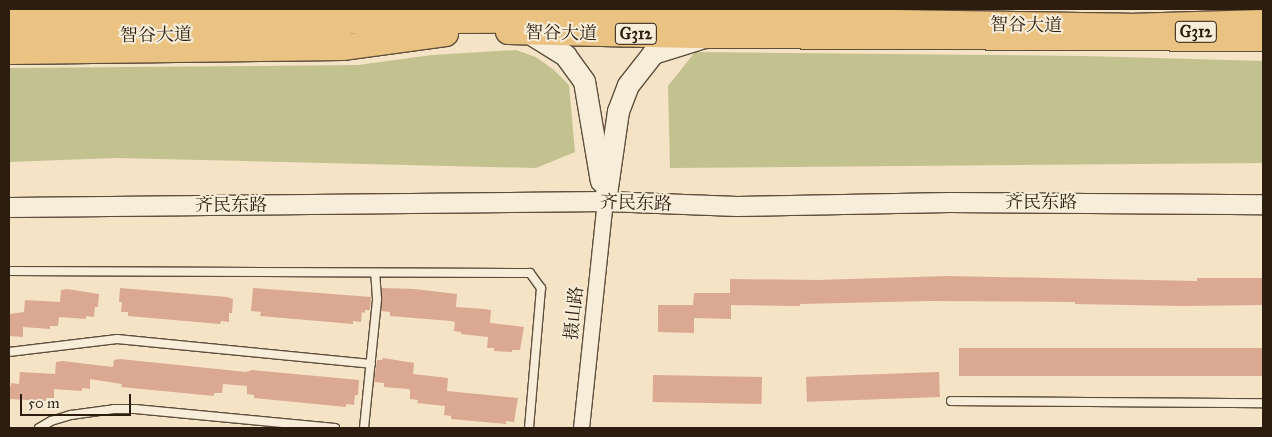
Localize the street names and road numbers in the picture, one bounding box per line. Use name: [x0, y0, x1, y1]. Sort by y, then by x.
street label: 智谷大道: [990, 14, 1062, 36]
road number: G312: [1175, 18, 1217, 46]
road number: G312: [615, 20, 657, 48]
street label: 智谷大道: [525, 22, 597, 44]
street label: 智谷大道: [120, 24, 192, 46]
street label: 齐民东路: [600, 191, 672, 215]
street label: 齐民东路: [1005, 191, 1077, 213]
street label: 齐民东路: [195, 194, 267, 216]
street label: 摄山路: [560, 285, 588, 341]

